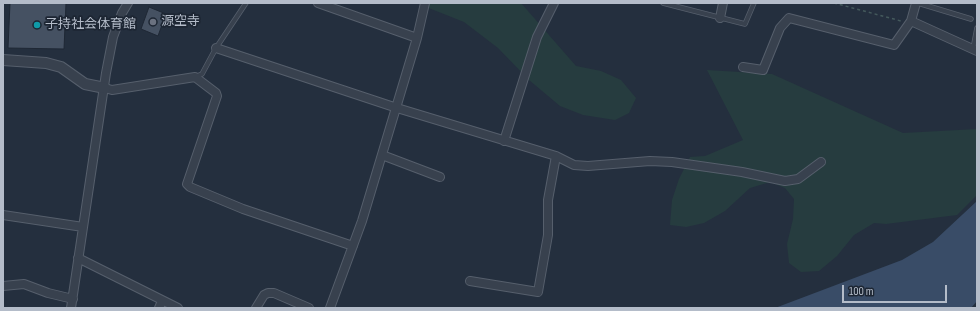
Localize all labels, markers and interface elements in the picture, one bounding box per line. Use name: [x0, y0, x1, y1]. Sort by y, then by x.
place label: 源空寺: [161, 14, 200, 30]
place label: 子持社会体育館: [45, 17, 136, 33]
marker: 源空寺: [148, 17, 158, 27]
marker: 子持社会体育館: [32, 20, 42, 30]
scale bar: [844, 277, 949, 303]
text: 100 m: [849, 284, 874, 299]

